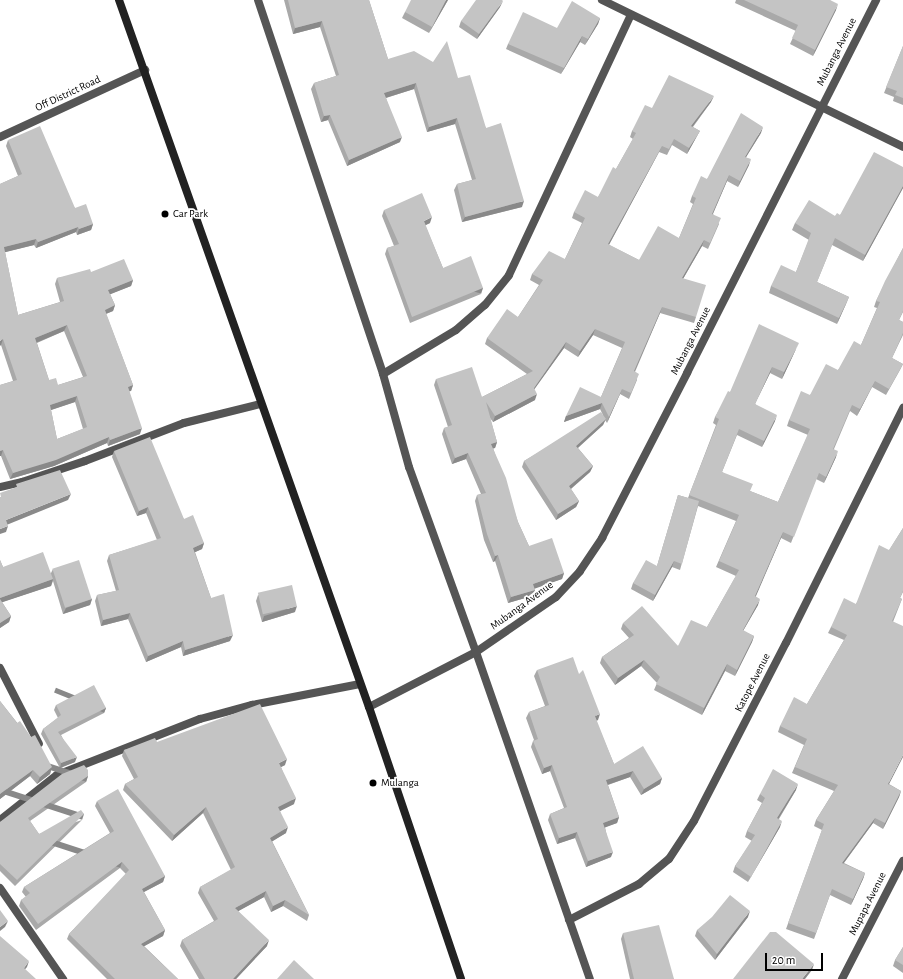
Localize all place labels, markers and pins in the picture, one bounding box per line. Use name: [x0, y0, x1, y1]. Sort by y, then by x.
place label: Car Park: [173, 207, 208, 221]
marker: Car Park: [160, 209, 170, 219]
place label: Mulanga: [381, 776, 419, 790]
marker: Mulanga: [368, 778, 378, 788]

